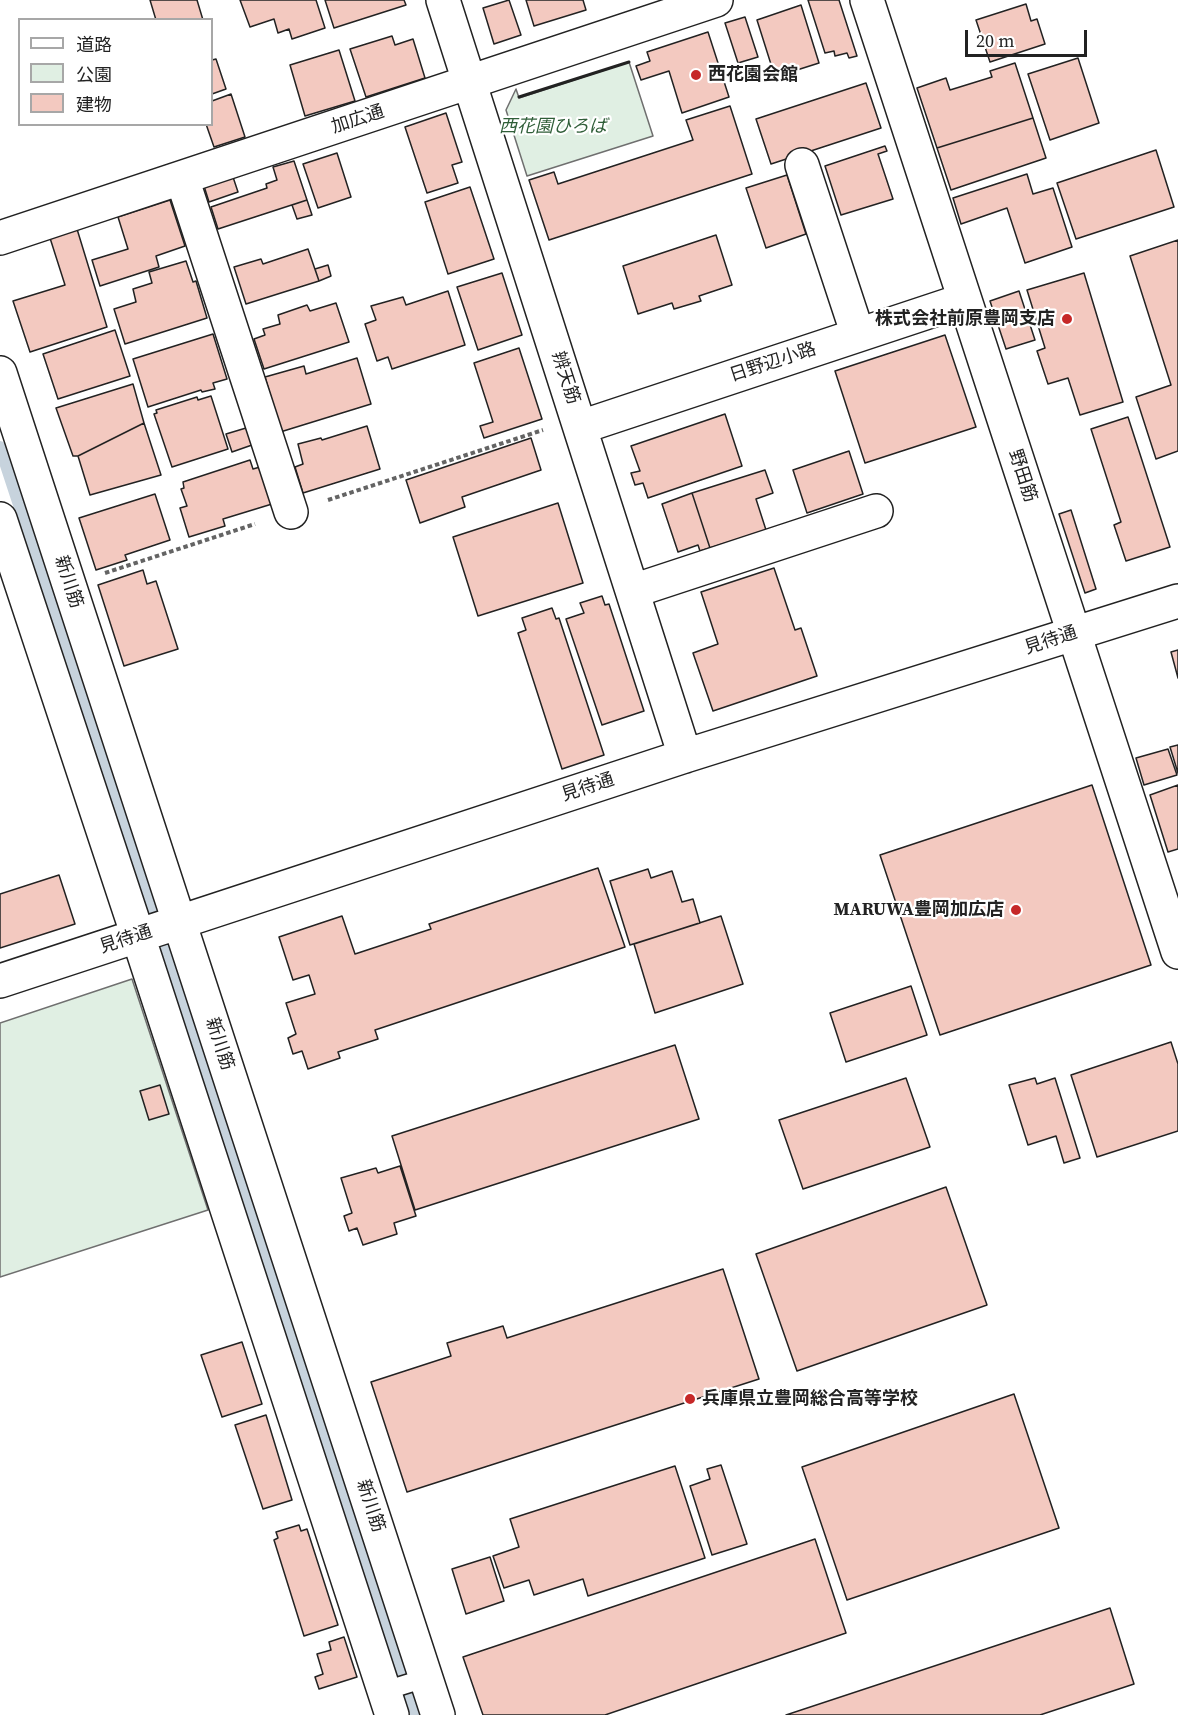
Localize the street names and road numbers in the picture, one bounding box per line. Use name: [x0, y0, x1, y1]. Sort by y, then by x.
street label: 加広通: [329, 101, 387, 139]
street label: 日野辺小路: [727, 339, 819, 387]
street label: 辨天筋: [546, 349, 584, 407]
street label: 野田筋: [1003, 447, 1041, 505]
street label: 新川筋: [49, 553, 87, 611]
street label: 見待通: [1022, 622, 1080, 660]
street label: 見待通: [559, 769, 617, 807]
street label: 見待通: [97, 921, 155, 959]
street label: 新川筋: [200, 1015, 238, 1073]
street label: 新川筋: [351, 1477, 389, 1535]

